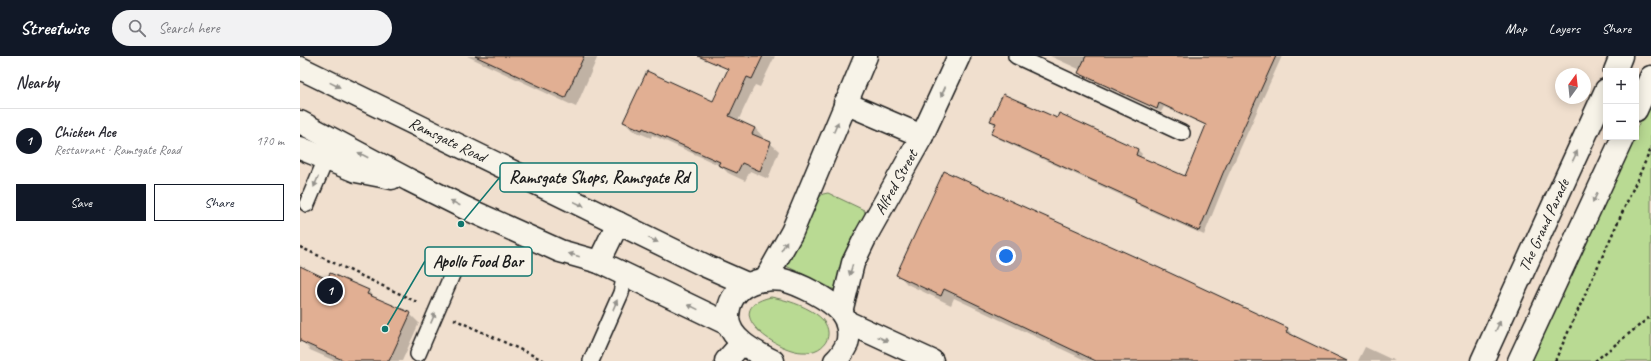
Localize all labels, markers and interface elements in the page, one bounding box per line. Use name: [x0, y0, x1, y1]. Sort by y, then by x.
search box: [112, 10, 392, 46]
text: Streetwise: [20, 16, 88, 40]
icon: search: [126, 17, 148, 39]
text: Search here: [158, 19, 220, 38]
text: Map: [1505, 20, 1527, 37]
text: Layers: [1549, 20, 1580, 37]
text: Share: [1602, 20, 1631, 37]
north arrow: [1555, 68, 1591, 104]
map controls: [1603, 68, 1639, 140]
button: +: [1603, 68, 1639, 104]
text: Nearby: [16, 72, 59, 93]
one-way arrow: [329, 82, 341, 89]
one-way arrow: [940, 86, 946, 97]
button: −: [1603, 104, 1639, 140]
street label: Ramsgate Road: [406, 113, 492, 168]
one-way arrow: [833, 120, 839, 132]
text: Chicken Ace: [54, 123, 116, 142]
text: 1: [26, 133, 32, 149]
text: 170 m: [256, 133, 284, 149]
text: Restaurant · Ramsgate Road: [54, 142, 181, 158]
street label: Alfred Street: [870, 145, 923, 218]
one-way arrow: [1572, 151, 1578, 162]
one-way arrow: [357, 152, 369, 159]
callout: Ramsgate Shops, Ramsgate Rd: [500, 163, 697, 192]
text: Ramsgate Shops, Ramsgate Rd: [509, 167, 692, 188]
street label: The Grand Parade: [1514, 174, 1575, 275]
one-way arrow: [313, 176, 319, 188]
button: Save: [16, 184, 146, 221]
button: Share: [154, 184, 284, 221]
one-way arrow: [1592, 192, 1598, 203]
one-way arrow: [449, 200, 461, 206]
one-way arrow: [573, 201, 585, 207]
one-way arrow: [647, 237, 658, 243]
one-way arrow: [781, 240, 787, 252]
your location: [996, 246, 1016, 266]
callout: Apollo Food Bar: [425, 247, 532, 276]
text: Apollo Food Bar: [433, 251, 525, 272]
one-way arrow: [568, 252, 580, 258]
one-way arrow: [848, 264, 854, 276]
pin: 1: [317, 276, 343, 306]
one-way arrow: [613, 299, 619, 311]
one-way arrow: [687, 304, 698, 310]
one-way arrow: [430, 312, 436, 324]
one-way arrow: [1495, 320, 1501, 331]
one-way arrow: [877, 336, 888, 342]

